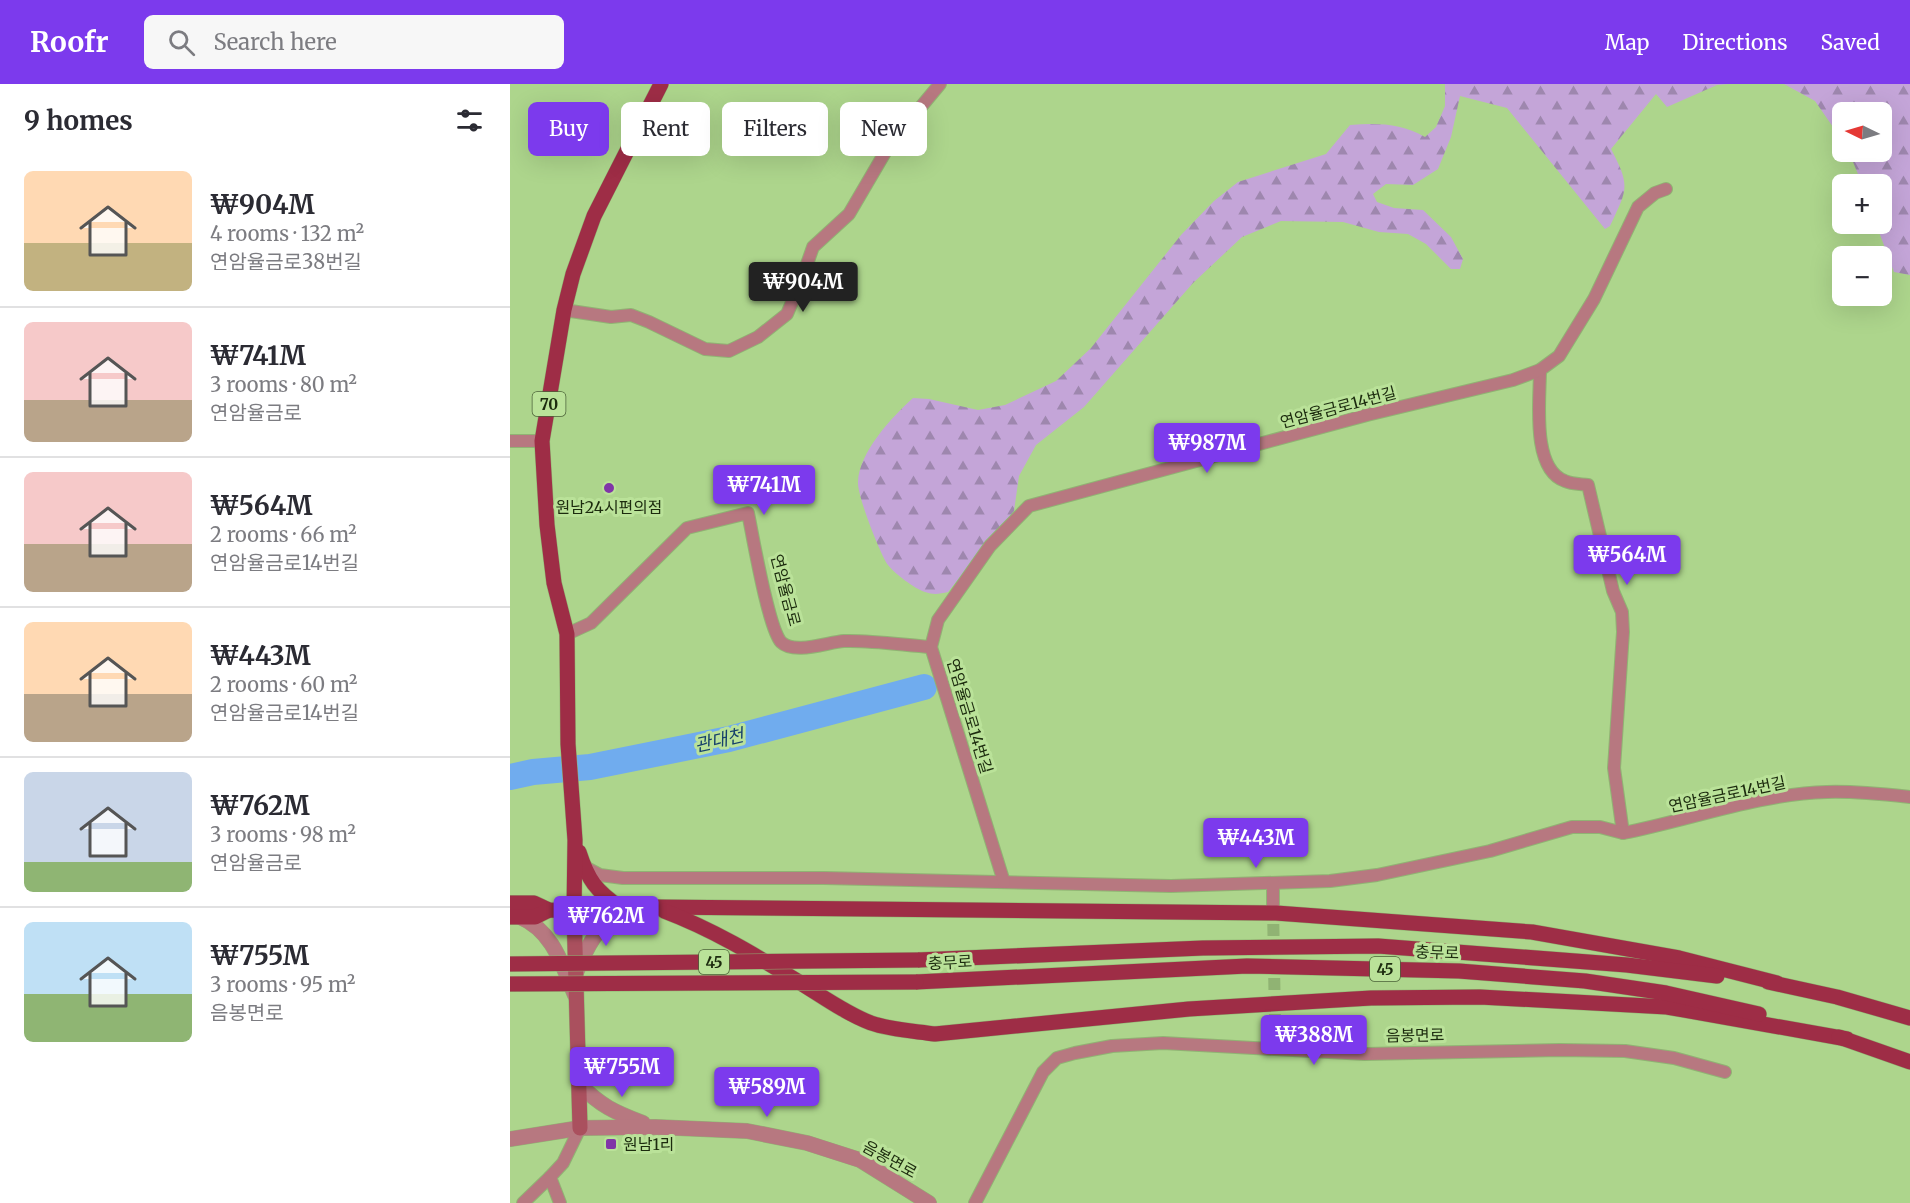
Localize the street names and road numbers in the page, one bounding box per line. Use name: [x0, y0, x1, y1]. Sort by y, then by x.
street label: 연암율금로14번길: [1278, 382, 1398, 432]
road number: 70: [532, 392, 566, 416]
street label: 연암율금로: [767, 552, 805, 628]
street label: 연암율금로14번길: [943, 656, 997, 776]
street label: 연암율금로14번길: [1667, 772, 1787, 816]
street label: 충무로: [1415, 941, 1460, 963]
road number: 45: [699, 950, 729, 974]
street label: 충무로: [927, 951, 973, 973]
road number: 45: [1370, 957, 1400, 981]
street label: 음봉면로: [1385, 1024, 1445, 1046]
street label: 음봉면로: [859, 1136, 921, 1182]

